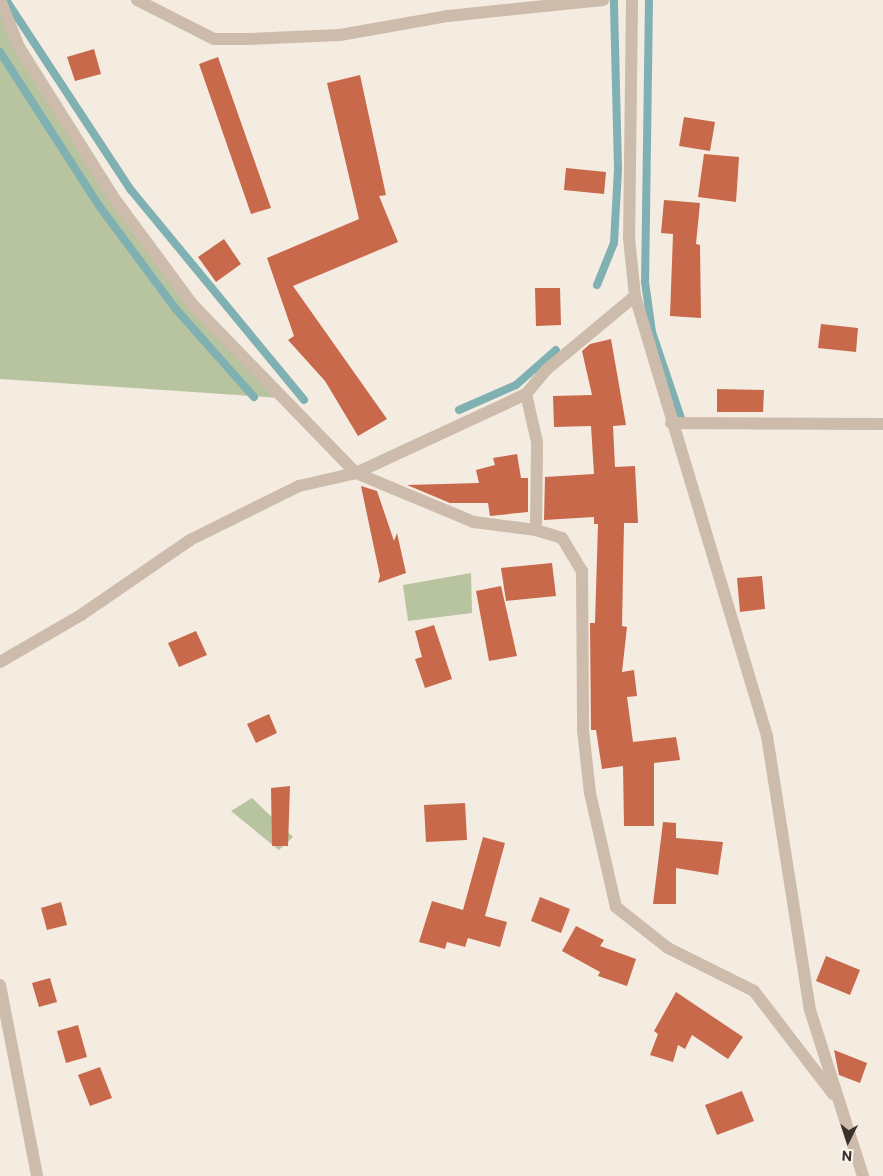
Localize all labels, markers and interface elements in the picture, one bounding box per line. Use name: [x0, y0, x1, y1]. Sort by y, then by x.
north arrow: [823, 1116, 873, 1166]
text: N: [841, 1148, 853, 1165]

